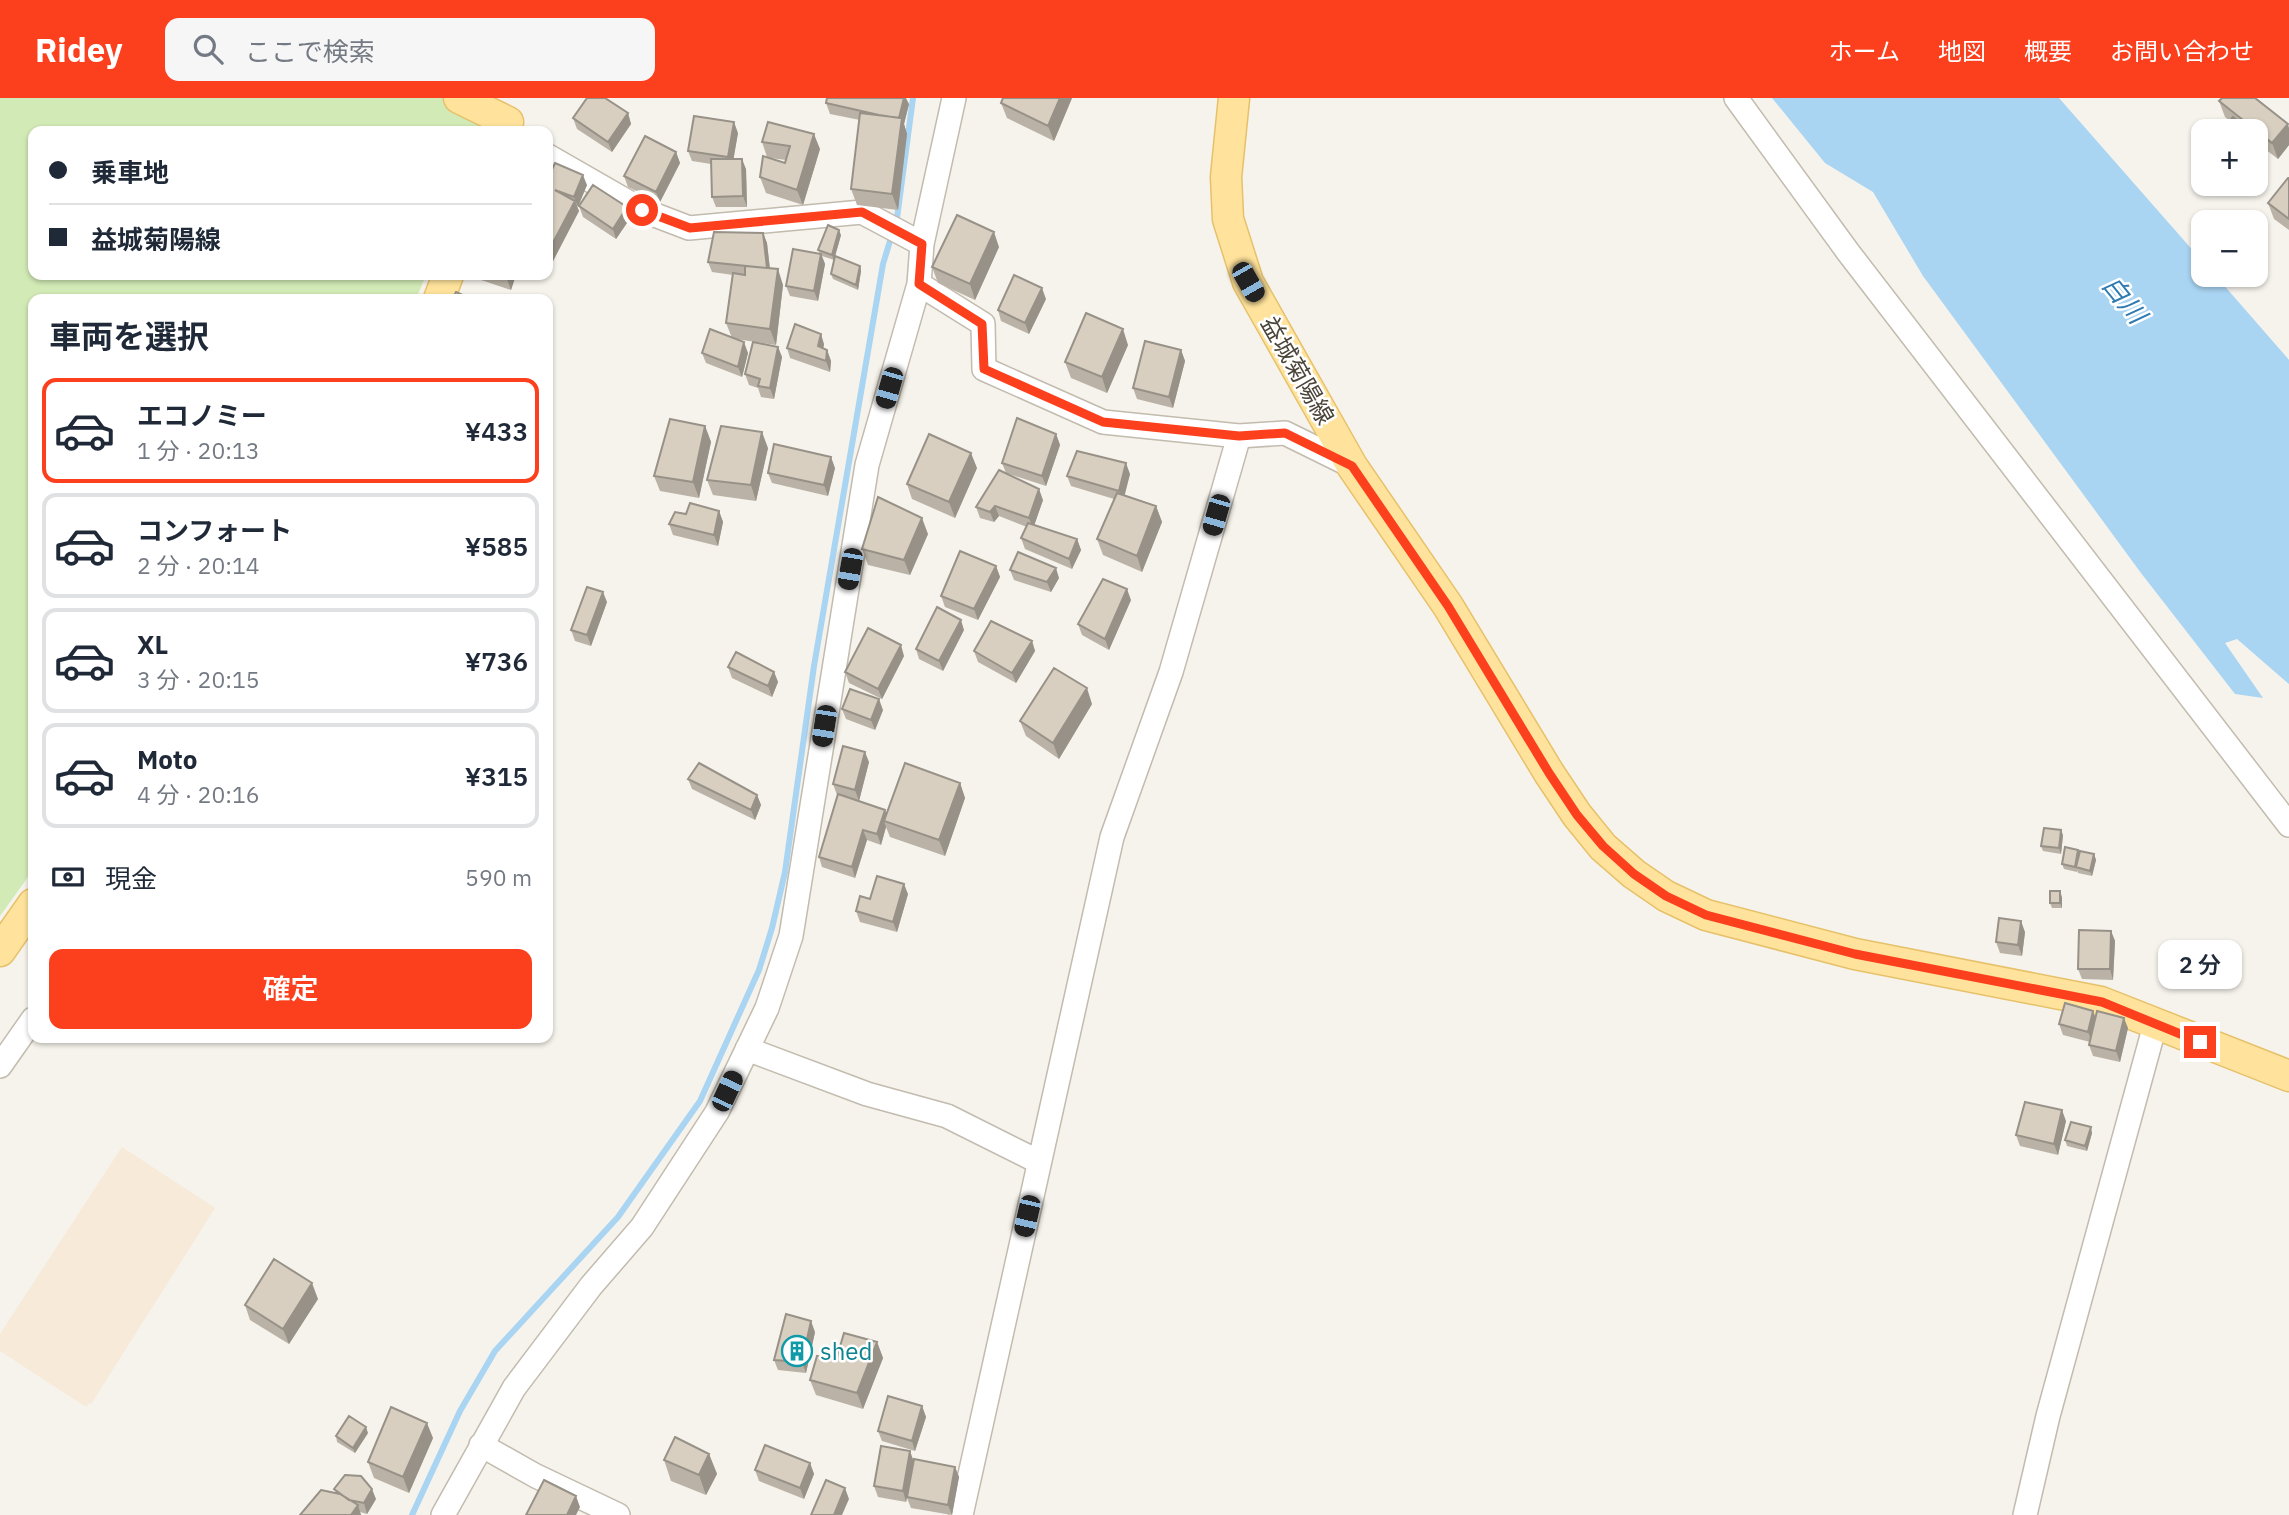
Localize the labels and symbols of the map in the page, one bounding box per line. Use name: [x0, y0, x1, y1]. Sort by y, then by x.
route start: [626, 194, 658, 226]
car: [1229, 259, 1268, 305]
water label: 白川: [2095, 268, 2156, 332]
street label: 益城菊陽線: [1254, 310, 1342, 430]
car: [874, 365, 905, 411]
car: [1201, 492, 1232, 538]
car: [837, 546, 864, 592]
car: [811, 704, 838, 748]
callout: 2 分: [2158, 940, 2242, 990]
route end: [2184, 1026, 2216, 1058]
car: [709, 1068, 746, 1114]
car: [1013, 1193, 1042, 1239]
building icon: shed: [780, 1334, 814, 1368]
place label: shed: [820, 1335, 872, 1367]

